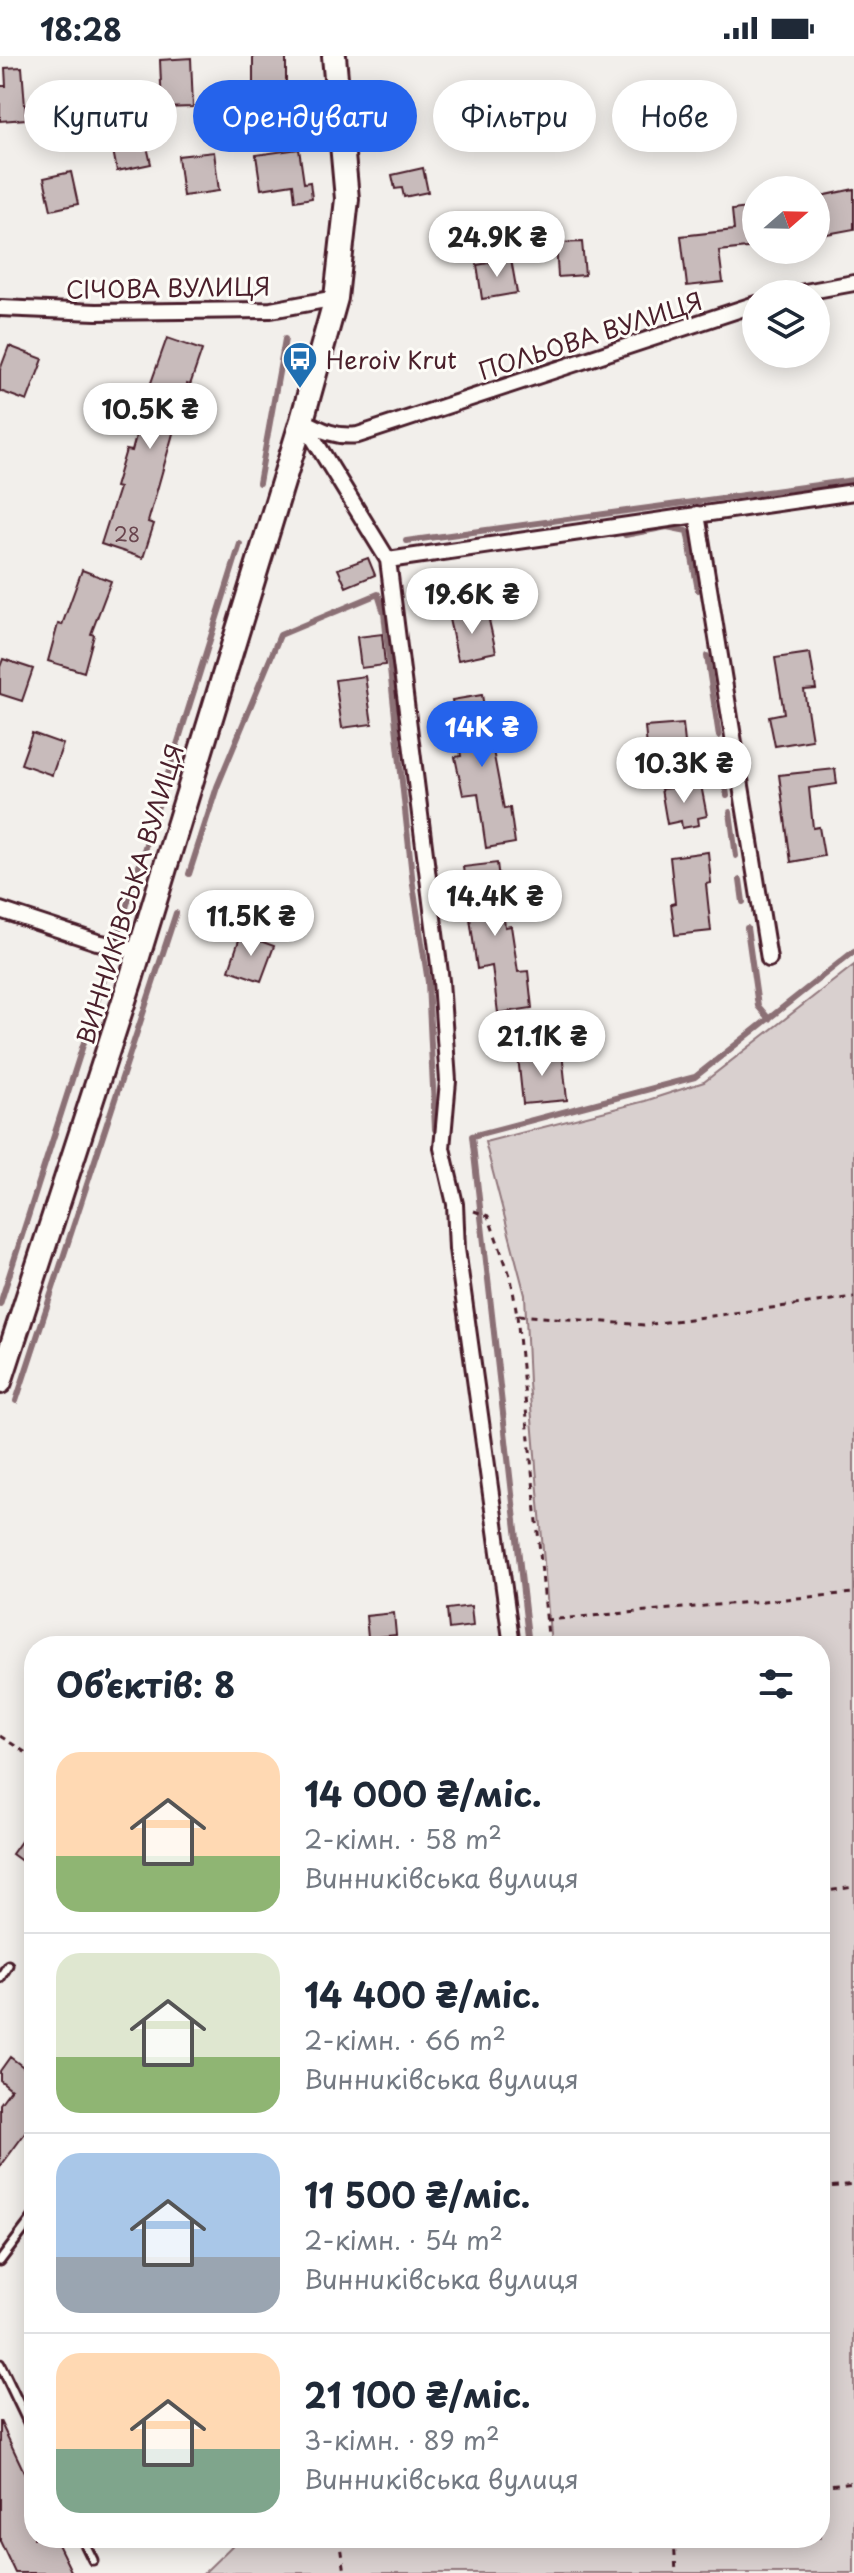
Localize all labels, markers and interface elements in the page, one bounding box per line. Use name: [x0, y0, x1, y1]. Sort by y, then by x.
text: 18:28: [40, 6, 122, 51]
chip: Купити: [24, 80, 177, 152]
chip: Орендувати: [193, 80, 417, 152]
chip: Фільтри: [433, 80, 596, 152]
chip: Нове: [612, 80, 737, 152]
north arrow: [742, 176, 830, 264]
map controls: [742, 176, 830, 368]
pin: 24.9K ₴: [423, 211, 571, 279]
text: 24.9K ₴: [447, 217, 547, 256]
street label: СІЧОВА ВУЛИЦЯ: [65, 267, 271, 307]
button: layers: [742, 280, 830, 368]
street label: ПОЛЬОВА ВУЛИЦЯ: [473, 282, 707, 388]
bus stop icon: Heroiv Krut: [281, 340, 319, 390]
place label: Heroiv Krut: [326, 341, 457, 377]
pin: 10.5K ₴: [76, 383, 224, 451]
text: 10.5K ₴: [101, 389, 199, 428]
house number: 28: [114, 519, 140, 549]
pin: 19.6K ₴: [398, 568, 546, 636]
text: 19.6K ₴: [424, 574, 520, 613]
pin: 14K ₴: [426, 701, 538, 769]
text: 14K ₴: [445, 707, 519, 746]
pin: 10.3K ₴: [610, 737, 758, 805]
street label: ВИННИКІВСЬКА ВУЛИЦЯ: [66, 739, 192, 1049]
text: 10.3K ₴: [634, 743, 734, 782]
pin: 14.4K ₴: [421, 870, 569, 938]
text: 14.4K ₴: [446, 876, 544, 915]
pin: 11.5K ₴: [177, 890, 325, 958]
text: 11.5K ₴: [206, 896, 296, 935]
pin: 21.1K ₴: [468, 1010, 616, 1078]
text: 21.1K ₴: [496, 1016, 588, 1055]
text: Об’єктів: 8: [56, 1658, 235, 1710]
icon: filters: [754, 1662, 798, 1706]
text: 14 000 ₴/міс.: [304, 1767, 542, 1819]
icon: home: [120, 1784, 216, 1880]
text: 2-кімн. · 58 m²: [304, 1819, 502, 1858]
text: Винниківська вулиця: [304, 1858, 579, 1897]
text: 14 400 ₴/міс.: [304, 1968, 540, 2020]
icon: home: [120, 1985, 216, 2081]
text: 2-кімн. · 66 m²: [304, 2020, 506, 2059]
text: Винниківська вулиця: [304, 2059, 579, 2098]
text: 11 500 ₴/міс.: [304, 2168, 530, 2220]
icon: home: [120, 2185, 216, 2281]
text: 2-кімн. · 54 m²: [304, 2220, 503, 2259]
text: Винниківська вулиця: [304, 2259, 579, 2298]
text: 21 100 ₴/міс.: [304, 2368, 531, 2420]
icon: home: [120, 2385, 216, 2481]
text: 3-кімн. · 89 m²: [304, 2420, 500, 2459]
text: Винниківська вулиця: [304, 2459, 579, 2498]

